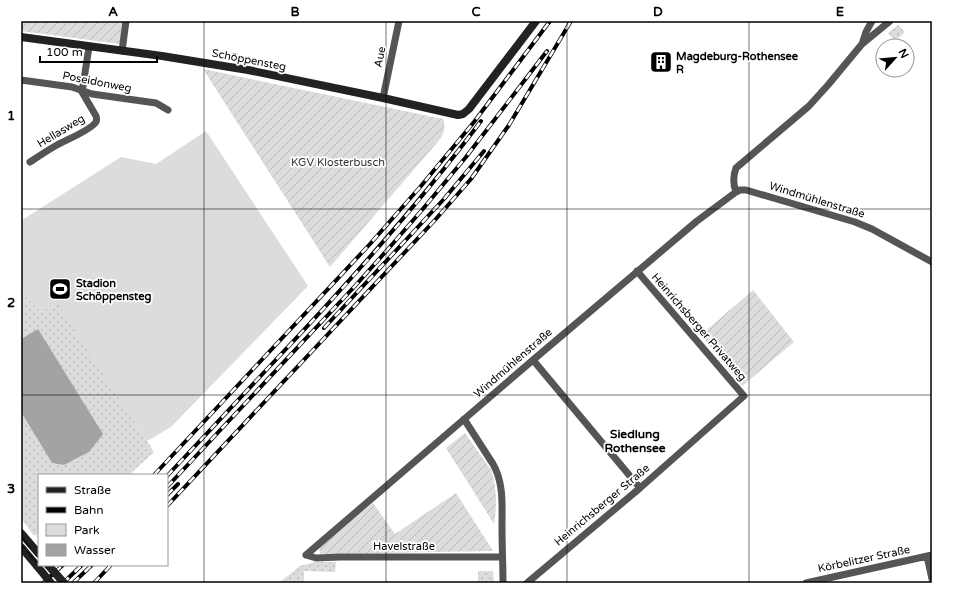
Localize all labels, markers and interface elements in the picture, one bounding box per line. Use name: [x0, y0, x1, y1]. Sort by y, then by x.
text: A: [108, 4, 118, 20]
text: B: [290, 4, 300, 20]
text: C: [471, 4, 481, 20]
text: D: [653, 4, 663, 20]
text: E: [836, 4, 844, 20]
scale bar: [40, 38, 157, 64]
north arrow: [875, 38, 915, 78]
text: 100 m: [46, 45, 83, 59]
street label: Aue: [371, 45, 389, 69]
street label: Schöppensteg: [211, 46, 287, 74]
text: N: [896, 47, 911, 61]
building icon: Magdeburg-Rothensee R: [648, 49, 674, 75]
place label: Magdeburg-Rothensee R: [676, 50, 799, 76]
street label: Poseidonweg: [61, 69, 133, 95]
text: 1: [7, 108, 15, 124]
street label: Hellasweg: [35, 112, 87, 150]
park label: KGV Klosterbusch: [291, 156, 385, 169]
street label: Windmühlenstraße: [768, 179, 866, 221]
street label: Heinrichsberger Privatweg: [649, 271, 749, 383]
sports icon: Stadion Schöppensteg: [47, 276, 73, 302]
place label: Stadion Schöppensteg: [76, 277, 151, 304]
text: 2: [7, 295, 15, 311]
street label: Windmühlenstraße: [471, 326, 555, 400]
district label: Siedlung Rothensee: [604, 427, 666, 455]
street label: Heinrichsberger Straße: [552, 461, 652, 549]
legend: [38, 474, 168, 566]
text: 3: [7, 481, 15, 497]
text: Straße: [74, 483, 111, 497]
text: Bahn: [74, 503, 104, 517]
text: Park: [74, 523, 100, 537]
street label: Havelstraße: [373, 540, 435, 553]
text: Wasser: [74, 543, 116, 557]
street label: Körbelitzer Straße: [817, 543, 911, 575]

